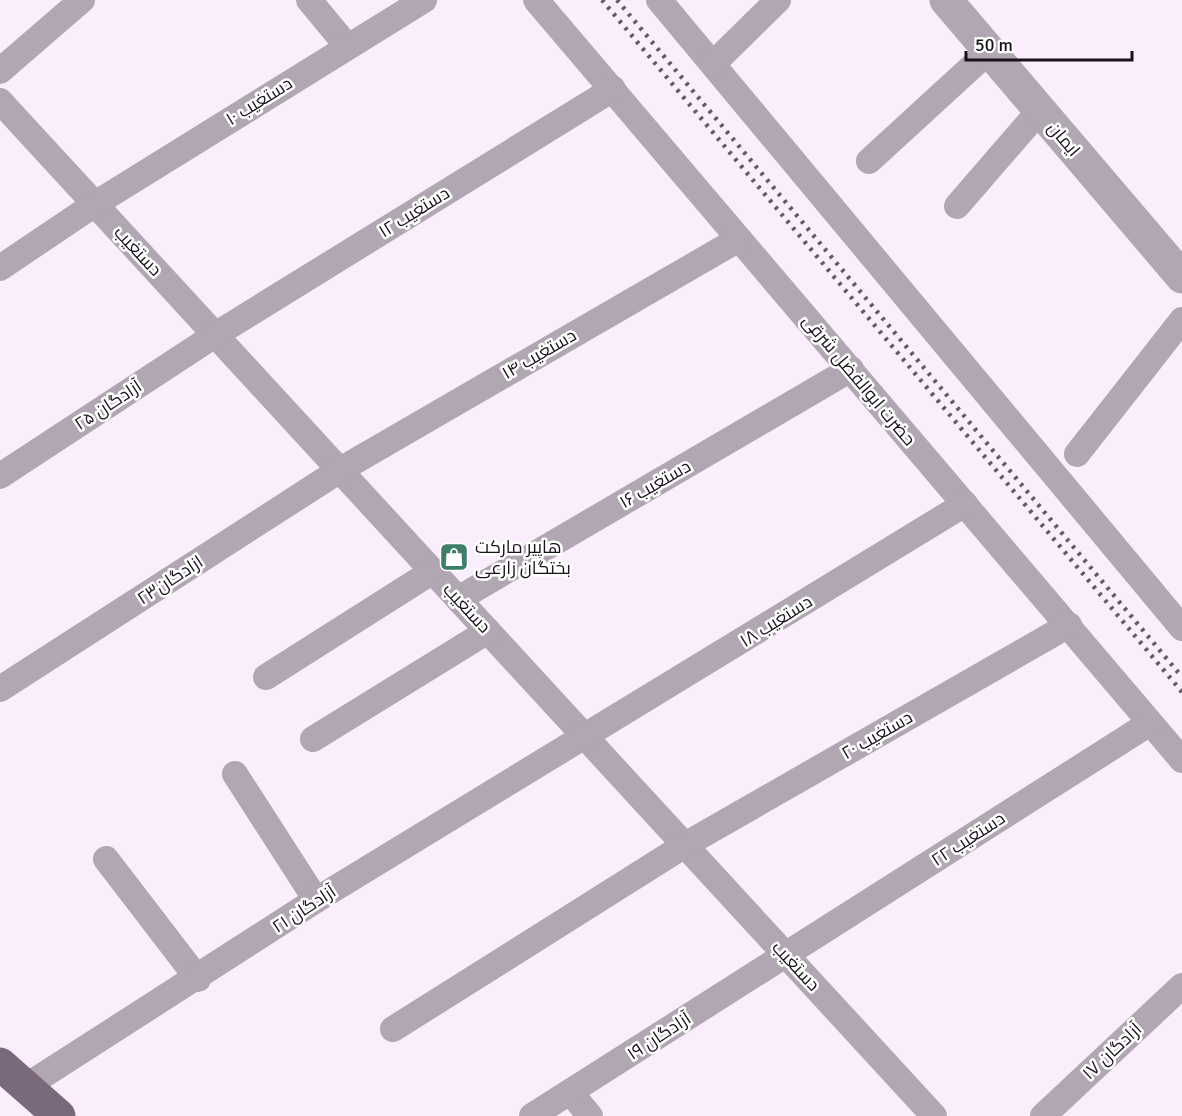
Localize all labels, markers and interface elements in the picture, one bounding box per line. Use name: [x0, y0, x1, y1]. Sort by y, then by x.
scale bar: [966, 24, 1132, 62]
text: 50 m: [975, 34, 1013, 56]
street label: دستغیب ۱۰: [222, 72, 296, 130]
street label: ایمان: [1043, 117, 1085, 161]
street label: دستغیب ۱۲: [375, 182, 453, 242]
street label: دستغیب: [109, 221, 167, 281]
street label: حضرت ابوالفضل شرقی: [798, 310, 920, 450]
street label: دستغیب ۱۴: [498, 324, 580, 384]
street label: ۲۵ آزادگان: [70, 375, 146, 435]
street label: دستغیب ۱۶: [616, 455, 694, 513]
place label: هاپیر مارکت بختگان زارعی: [475, 536, 571, 579]
shop icon: هاپیر مارکت بختگان زارعی: [438, 541, 470, 573]
street label: ۲۳ازادگان: [133, 551, 207, 609]
street label: دستغیب: [438, 578, 496, 638]
street label: دستغیب ۱۸: [736, 590, 816, 652]
street label: دستغیب ۲۰: [838, 706, 916, 764]
street label: دستغیب ۲۲: [927, 807, 1009, 871]
street label: ۲۱ آزادگان: [268, 880, 340, 938]
street label: دستغیب: [767, 936, 825, 996]
street label: ۱۹ آزادگان: [623, 1007, 695, 1065]
street label: ۱۷ آزادگان: [1078, 1018, 1146, 1084]

